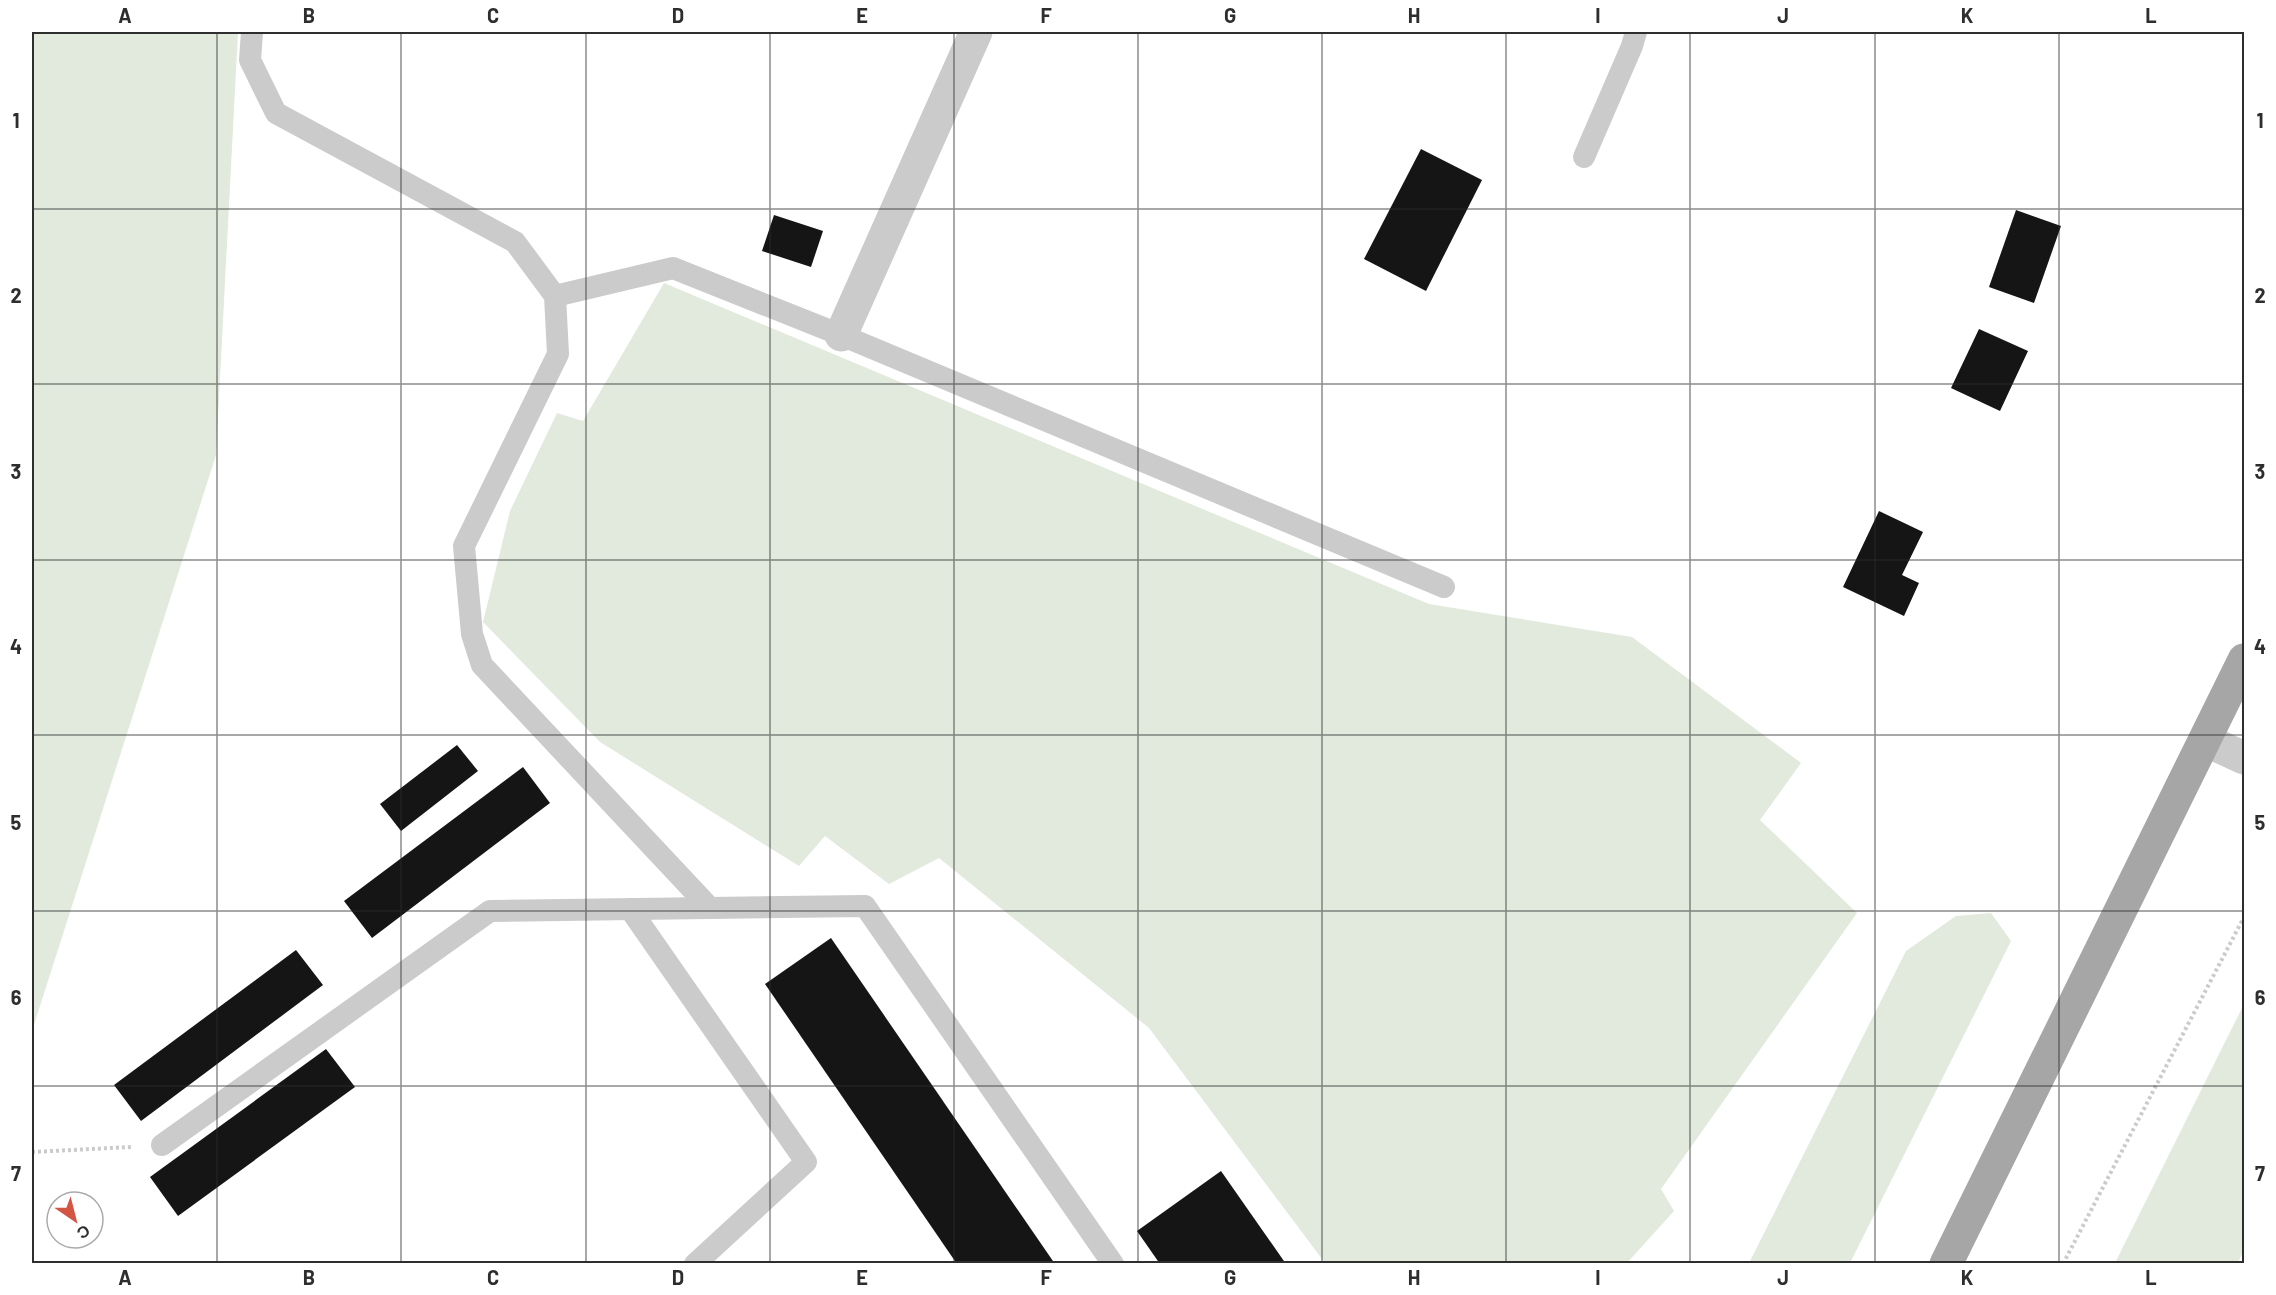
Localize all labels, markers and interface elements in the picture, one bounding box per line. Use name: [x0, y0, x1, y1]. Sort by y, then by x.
text: A: [118, 3, 132, 27]
text: B: [303, 3, 315, 27]
text: C: [487, 3, 499, 27]
text: D: [672, 3, 684, 27]
text: E: [856, 3, 868, 27]
text: F: [1040, 3, 1052, 27]
text: G: [1224, 3, 1236, 27]
text: H: [1408, 3, 1420, 27]
text: I: [1595, 3, 1601, 27]
text: J: [1777, 3, 1789, 27]
text: K: [1961, 3, 1974, 27]
text: L: [2145, 3, 2157, 27]
text: 1: [12, 108, 20, 132]
text: 1: [2256, 108, 2264, 132]
text: 2: [10, 283, 22, 307]
text: 2: [2254, 283, 2266, 307]
text: 3: [11, 459, 21, 483]
text: 3: [2255, 459, 2265, 483]
text: 4: [10, 634, 22, 658]
text: 4: [2254, 634, 2266, 658]
text: 5: [11, 810, 22, 834]
text: 5: [2255, 810, 2266, 834]
text: 6: [11, 985, 22, 1009]
text: 6: [2255, 985, 2266, 1009]
text: 7: [11, 1161, 21, 1185]
text: 7: [2255, 1161, 2265, 1185]
north arrow: [45, 1190, 105, 1250]
text: С: [73, 1222, 94, 1244]
text: A: [118, 1265, 132, 1289]
text: B: [303, 1265, 315, 1289]
text: C: [487, 1265, 499, 1289]
text: D: [672, 1265, 684, 1289]
text: E: [856, 1265, 868, 1289]
text: F: [1040, 1265, 1052, 1289]
text: G: [1224, 1265, 1236, 1289]
text: H: [1408, 1265, 1420, 1289]
text: I: [1595, 1265, 1601, 1289]
text: J: [1777, 1265, 1789, 1289]
text: K: [1961, 1265, 1974, 1289]
text: L: [2145, 1265, 2157, 1289]

